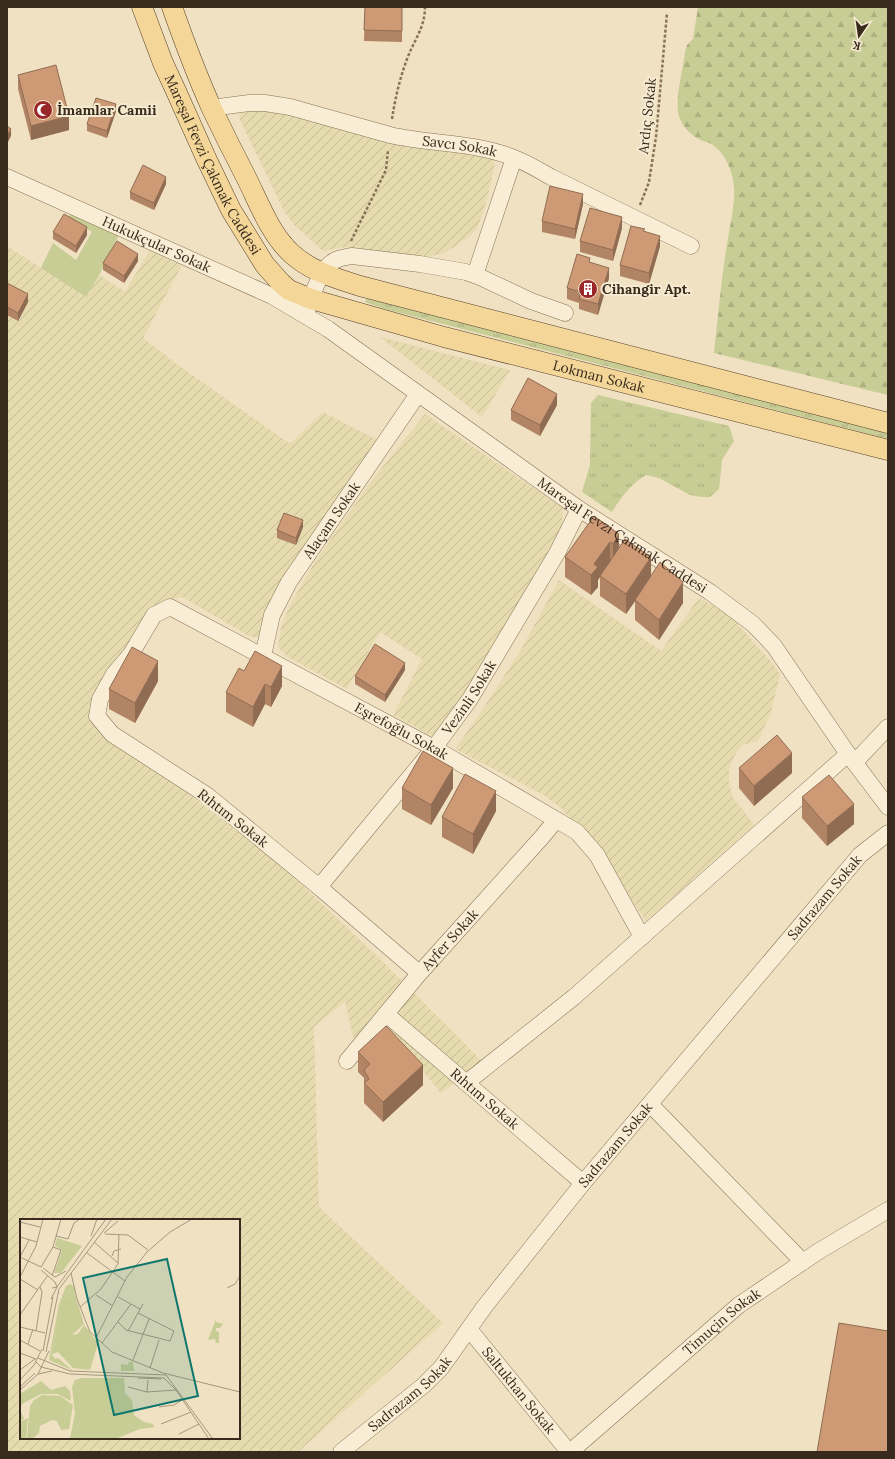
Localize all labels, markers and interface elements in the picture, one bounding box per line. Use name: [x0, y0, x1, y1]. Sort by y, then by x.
north arrow: [839, 16, 879, 56]
text: K: [851, 38, 862, 53]
street label: Mareşal Fevzi Çakmak Caddesi: [161, 72, 265, 258]
street label: Ardıç Sokak: [634, 77, 660, 156]
mosque icon: İmamlar Camii: [32, 99, 54, 121]
place label: İmamlar Camii: [57, 101, 157, 119]
street label: Savcı Sokak: [421, 132, 500, 161]
street label: Hukukçular Sokak: [99, 212, 214, 277]
building icon: Cihangir Apt.: [577, 278, 599, 300]
place label: Cihangir Apt.: [602, 280, 691, 298]
street label: Lokman Sokak: [551, 356, 647, 397]
street label: Mareşal Fevzi Çakmak Caddesi: [534, 473, 711, 597]
street label: Alaçam Sokak: [298, 478, 364, 563]
street label: Vezinli Sokak: [437, 657, 500, 739]
street label: Eşrefoğlu Sokak: [351, 698, 452, 764]
street label: Rıhtım Sokak: [194, 785, 272, 852]
street label: Sadrazam Sokak: [783, 851, 866, 943]
street label: Ayfer Sokak: [417, 905, 482, 975]
street label: Rıhtım Sokak: [447, 1064, 523, 1133]
street label: Sadrazam Sokak: [574, 1098, 657, 1191]
inset map: [20, 1219, 240, 1439]
street label: Timuçin Sokak: [679, 1284, 764, 1359]
street label: Saltukhan Sokak: [478, 1343, 560, 1438]
street label: Sadrazam Sokak: [364, 1352, 456, 1436]

